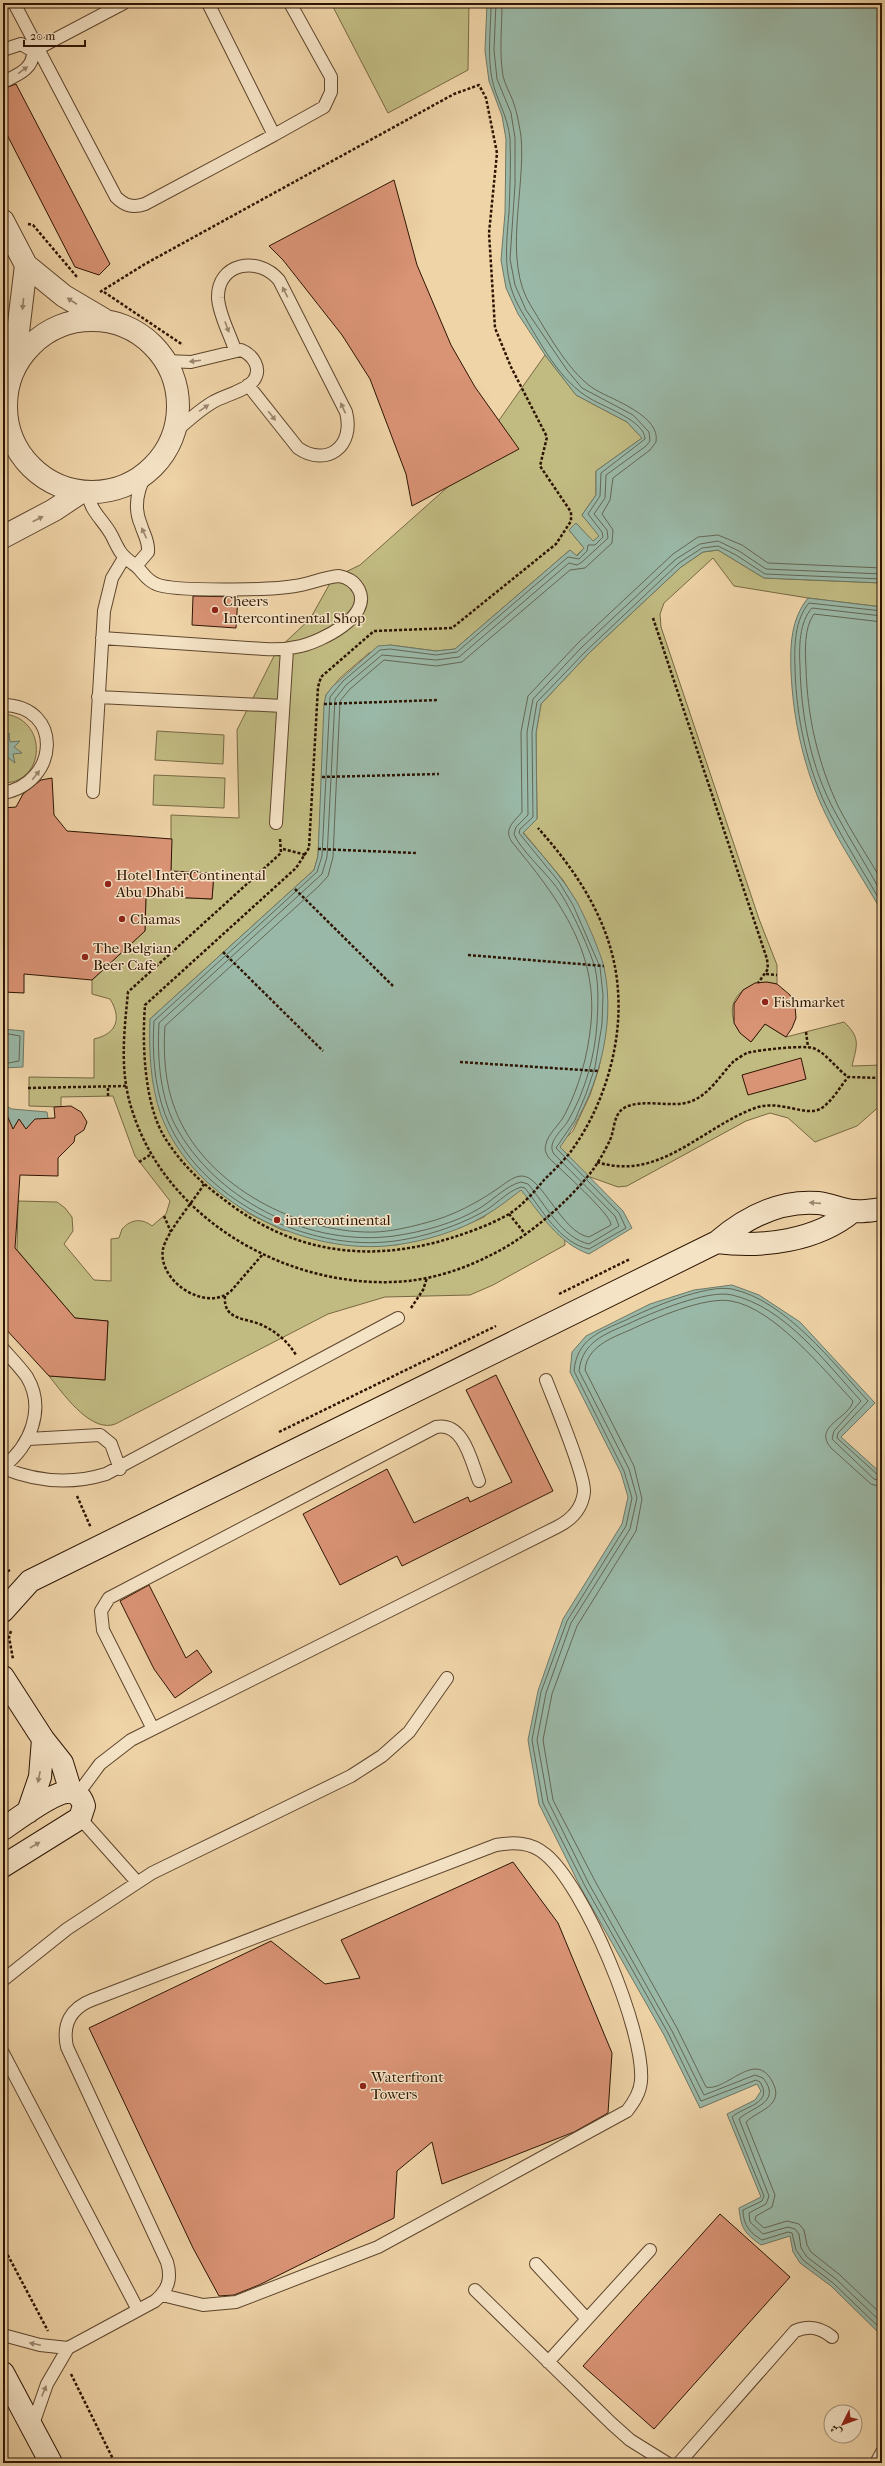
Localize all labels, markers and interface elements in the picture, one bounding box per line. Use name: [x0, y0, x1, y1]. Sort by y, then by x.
scale bar: [24, 22, 85, 48]
text: 20 m: [30, 29, 55, 43]
one-way arrow: [18, 66, 28, 74]
one-way arrow: [282, 286, 288, 298]
one-way arrow: [20, 298, 26, 310]
one-way arrow: [66, 298, 78, 305]
one-way arrow: [224, 321, 230, 333]
one-way arrow: [189, 358, 201, 365]
one-way arrow: [340, 402, 346, 414]
one-way arrow: [198, 404, 209, 412]
one-way arrow: [268, 410, 277, 421]
one-way arrow: [32, 516, 43, 522]
one-way arrow: [141, 527, 147, 538]
place label: Cheers Intercontinental Shop: [223, 592, 365, 627]
marker: Cheers Intercontinental Shop: [210, 605, 220, 615]
one-way arrow: [32, 769, 40, 780]
place label: Hotel InterContinental Abu Dhabi: [115, 866, 266, 901]
marker: Hotel InterContinental Abu Dhabi: [103, 879, 113, 889]
place label: Chamas: [130, 910, 181, 928]
marker: Chamas: [117, 914, 127, 924]
place label: The Belgian Beer Cafe: [93, 939, 172, 974]
marker: The Belgian Beer Cafe: [80, 952, 90, 962]
place label: Fishmarket: [773, 993, 846, 1011]
marker: Fishmarket: [760, 997, 770, 1007]
one-way arrow: [809, 1200, 821, 1207]
place label: intercontinental: [285, 1211, 391, 1229]
marker: intercontinental: [272, 1215, 282, 1225]
one-way arrow: [36, 1770, 42, 1783]
one-way arrow: [29, 1841, 41, 1848]
place label: Waterfront Towers: [370, 2068, 444, 2103]
marker: Waterfront Towers: [358, 2081, 368, 2091]
one-way arrow: [29, 2341, 41, 2347]
one-way arrow: [41, 2385, 47, 2396]
north arrow: [823, 2404, 863, 2444]
text: ش: [827, 2422, 844, 2439]

